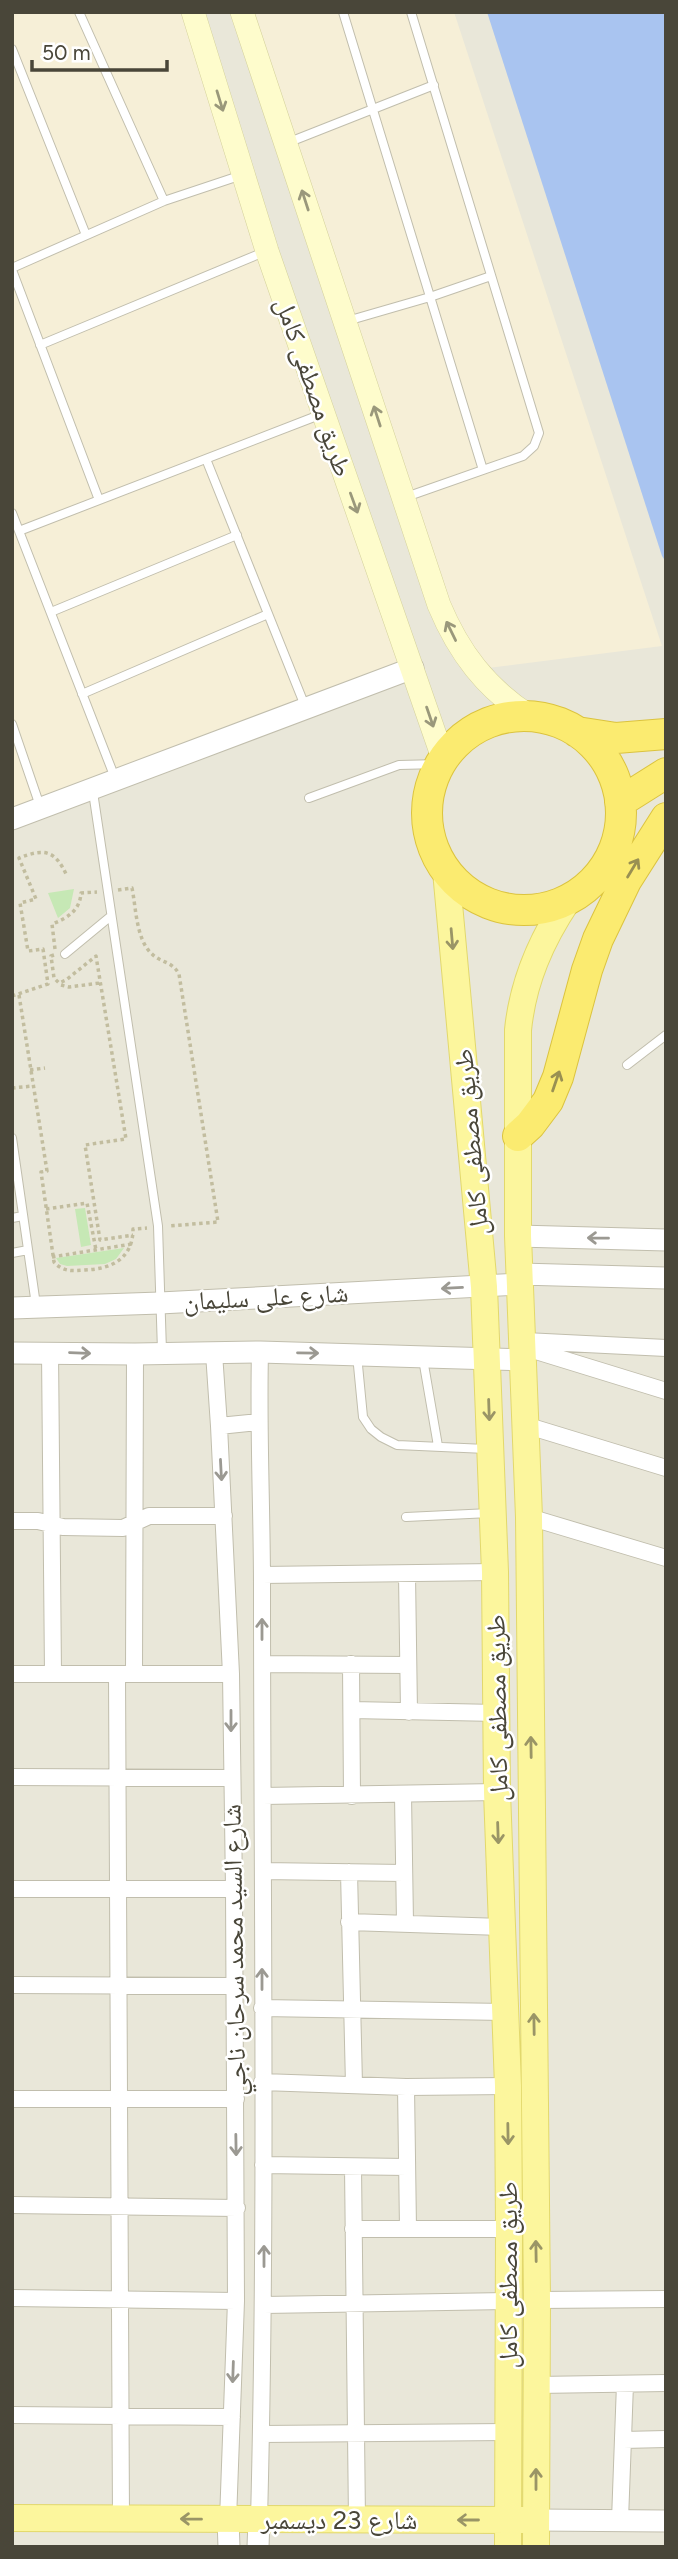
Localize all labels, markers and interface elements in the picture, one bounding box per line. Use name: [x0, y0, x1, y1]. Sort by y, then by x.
scale bar: [32, 28, 166, 72]
text: 50 m: [42, 40, 91, 65]
one-way arrow: [214, 90, 227, 112]
one-way arrow: [298, 190, 310, 212]
street label: طريق مصطفى كامل: [268, 293, 360, 481]
one-way arrow: [370, 405, 383, 427]
one-way arrow: [349, 491, 361, 513]
one-way arrow: [443, 621, 457, 642]
one-way arrow: [424, 706, 437, 728]
one-way arrow: [627, 859, 641, 879]
one-way arrow: [446, 927, 459, 950]
street label: طريق مصطفى كامل: [447, 1047, 495, 1237]
one-way arrow: [551, 1071, 563, 1093]
one-way arrow: [586, 1231, 609, 1245]
street label: شارع على سليمان: [183, 1277, 349, 1317]
one-way arrow: [441, 1282, 464, 1295]
one-way arrow: [69, 1346, 92, 1359]
one-way arrow: [296, 1346, 319, 1360]
one-way arrow: [483, 1398, 496, 1421]
one-way arrow: [215, 1458, 228, 1481]
street label: طريق مصطفى كامل: [479, 1614, 515, 1802]
one-way arrow: [255, 1618, 269, 1641]
one-way arrow: [224, 1710, 238, 1733]
one-way arrow: [524, 1736, 538, 1759]
street label: شارع السيد محمد سرحان ناجي: [215, 1804, 257, 2096]
one-way arrow: [492, 1821, 505, 1844]
one-way arrow: [255, 1968, 269, 1991]
one-way arrow: [527, 2012, 541, 2035]
one-way arrow: [501, 2122, 515, 2145]
one-way arrow: [230, 2133, 243, 2156]
street label: طريق مصطفى كامل: [492, 2181, 524, 2369]
one-way arrow: [529, 2240, 543, 2263]
one-way arrow: [257, 2245, 271, 2268]
one-way arrow: [227, 2360, 240, 2383]
one-way arrow: [529, 2467, 543, 2490]
street label: شارع 23 ديسمبر: [260, 2504, 417, 2536]
one-way arrow: [180, 2513, 203, 2526]
one-way arrow: [456, 2513, 479, 2527]

